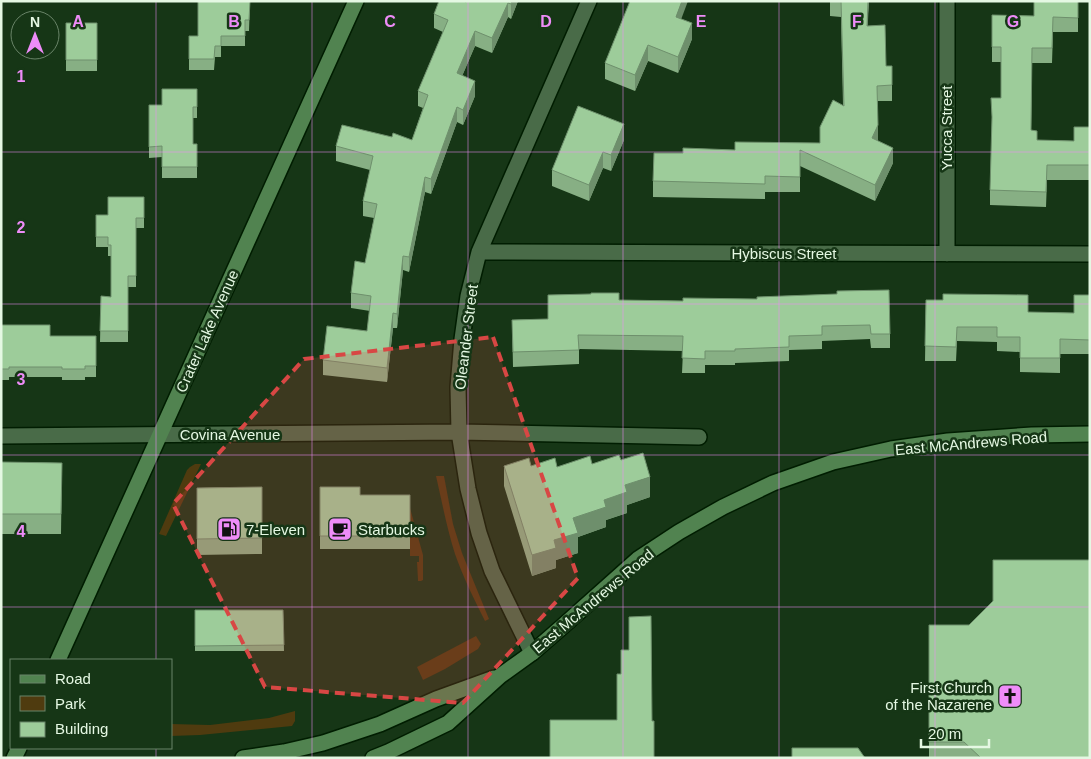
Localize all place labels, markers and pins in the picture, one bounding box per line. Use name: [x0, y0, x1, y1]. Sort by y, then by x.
fuel station icon: 7-Eleven: [216, 516, 242, 542]
cafe icon: Starbucks: [327, 516, 353, 542]
place label: 7-Eleven: [246, 521, 305, 538]
place label: Starbucks: [358, 521, 425, 538]
place label: First Church of the Nazarene: [885, 679, 992, 713]
church icon: First Church of the Nazarene: [997, 683, 1023, 709]

